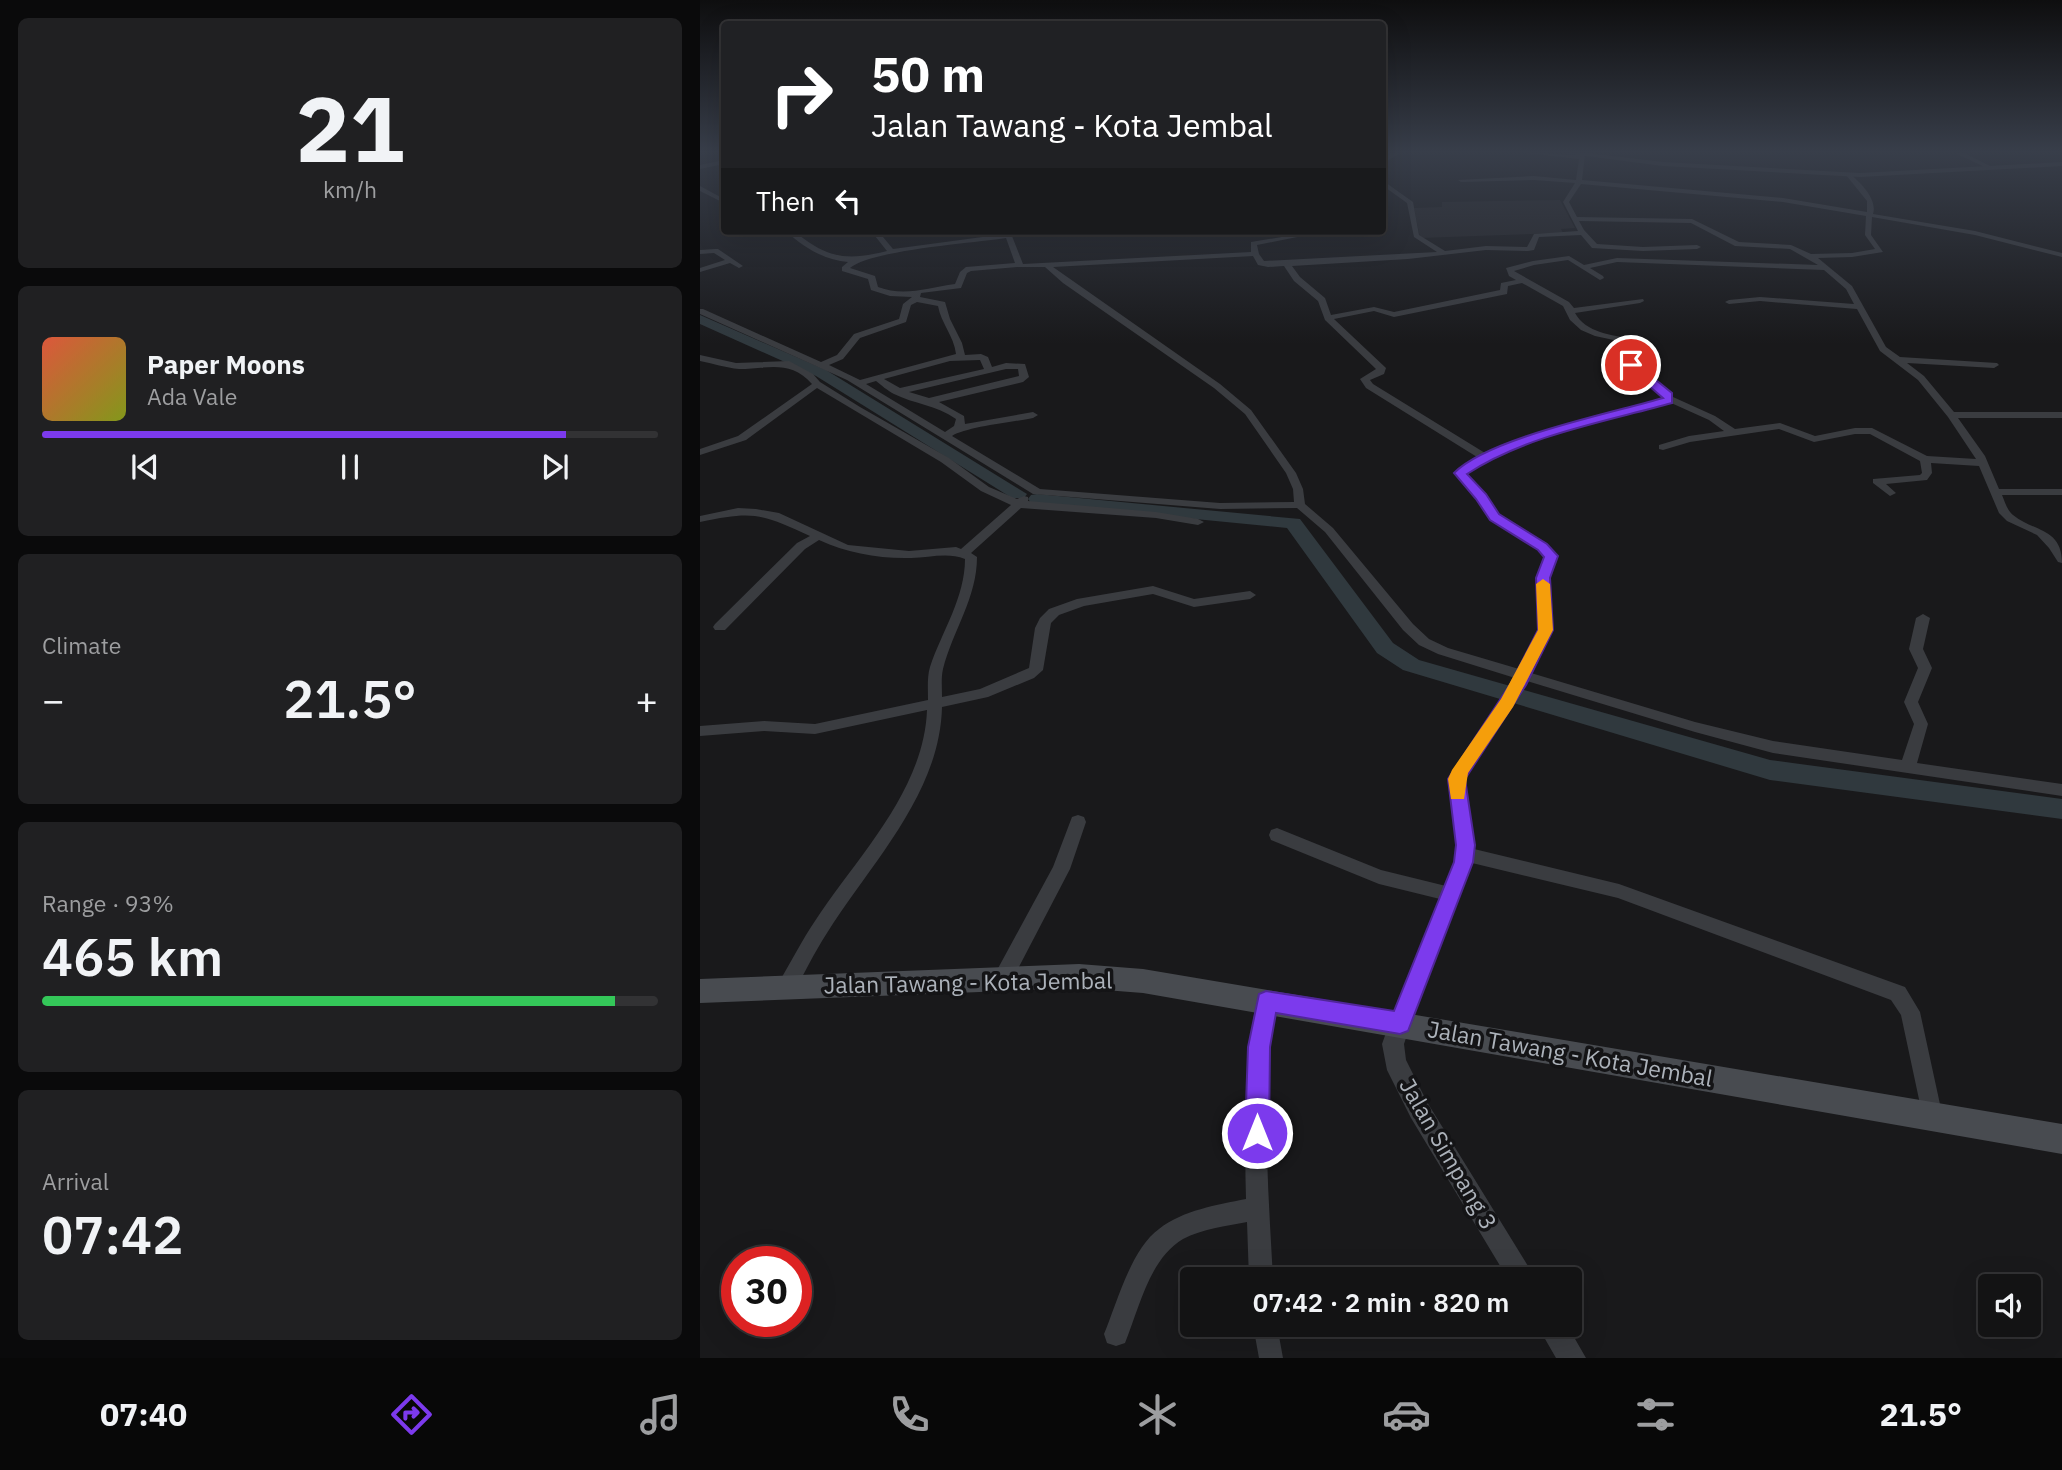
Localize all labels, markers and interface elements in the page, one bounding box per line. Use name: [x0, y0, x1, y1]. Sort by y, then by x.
text: 50 m: [871, 42, 985, 105]
icon: right: [756, 49, 847, 140]
text: 21: [295, 69, 405, 187]
text: Jalan Tawang - Kota Jembal: [871, 104, 1273, 146]
text: km/h: [323, 174, 377, 204]
icon: left: [829, 182, 867, 220]
text: Then: [756, 184, 815, 218]
pin: [1601, 335, 1661, 395]
icon: arrive: [1612, 346, 1650, 384]
text: Paper Moons: [147, 347, 305, 381]
text: Ada Vale: [147, 381, 237, 411]
icon: previous: [126, 448, 164, 486]
icon: pause: [331, 448, 369, 486]
icon: next: [536, 448, 574, 486]
text: Climate: [42, 630, 121, 660]
text: 21.5°: [283, 665, 417, 732]
text: −: [42, 675, 65, 724]
text: +: [635, 675, 658, 724]
text: Range · 93%: [42, 888, 174, 918]
text: 465 km: [42, 923, 223, 990]
street label: Jalan Tawang - Kota Jembal: [823, 964, 1113, 1000]
street label: Jalan Tawang - Kota Jembal: [1425, 1013, 1715, 1093]
street label: Jalan Simpang 3: [1393, 1072, 1504, 1235]
position arrow: [1220, 1096, 1294, 1170]
text: Arrival: [42, 1166, 109, 1196]
text: 07:42: [42, 1201, 183, 1268]
speed limit sign: 30: [721, 1246, 812, 1337]
map controls: [1978, 1274, 2041, 1337]
button: sound: [1978, 1274, 2041, 1337]
text: 07:42 · 2 min · 820 m: [1253, 1285, 1509, 1319]
icon: directions: [387, 1390, 436, 1439]
icon: music: [636, 1390, 685, 1439]
icon: phone: [885, 1390, 934, 1439]
icon: climate: [1133, 1390, 1182, 1439]
icon: car: [1382, 1390, 1431, 1439]
icon: filters: [1631, 1390, 1680, 1439]
text: 07:40: [100, 1393, 187, 1435]
text: 21.5°: [1880, 1393, 1962, 1435]

